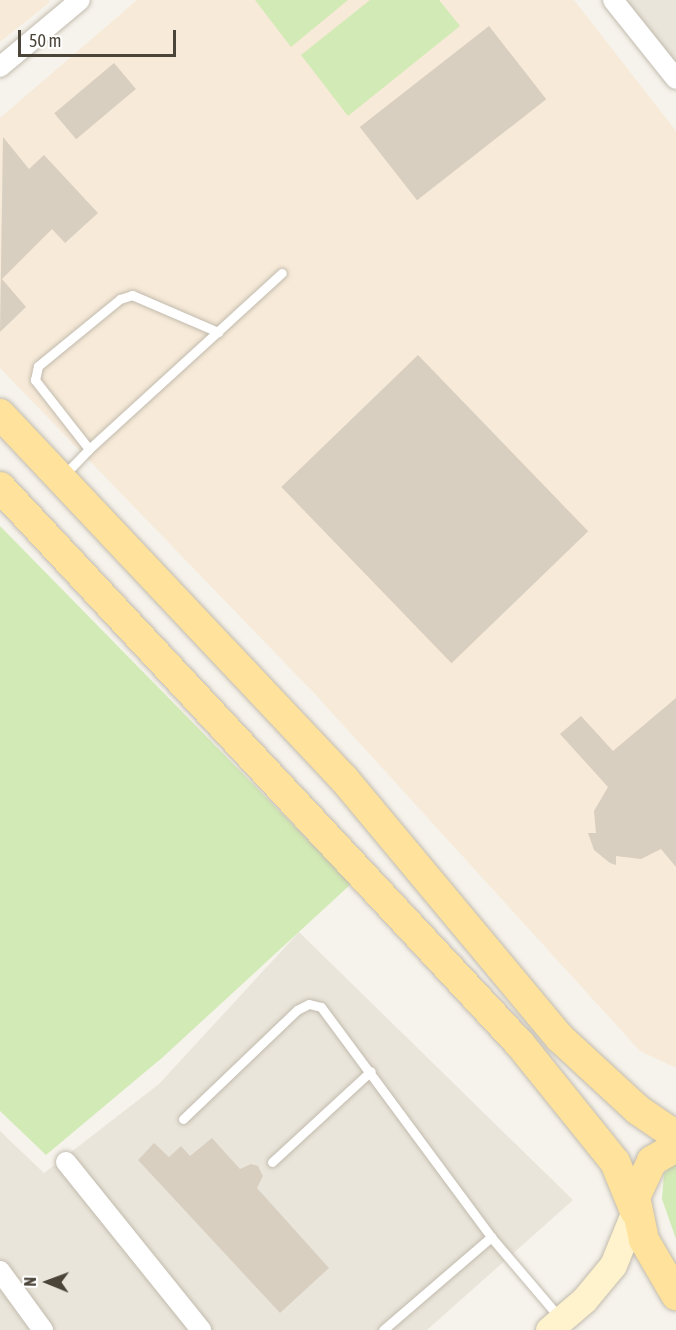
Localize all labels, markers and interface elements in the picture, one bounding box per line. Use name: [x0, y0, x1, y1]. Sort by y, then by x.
scale bar: [21, 18, 178, 56]
text: 50 m: [29, 30, 61, 51]
north arrow: [18, 1252, 78, 1312]
text: N: [21, 1277, 39, 1287]

